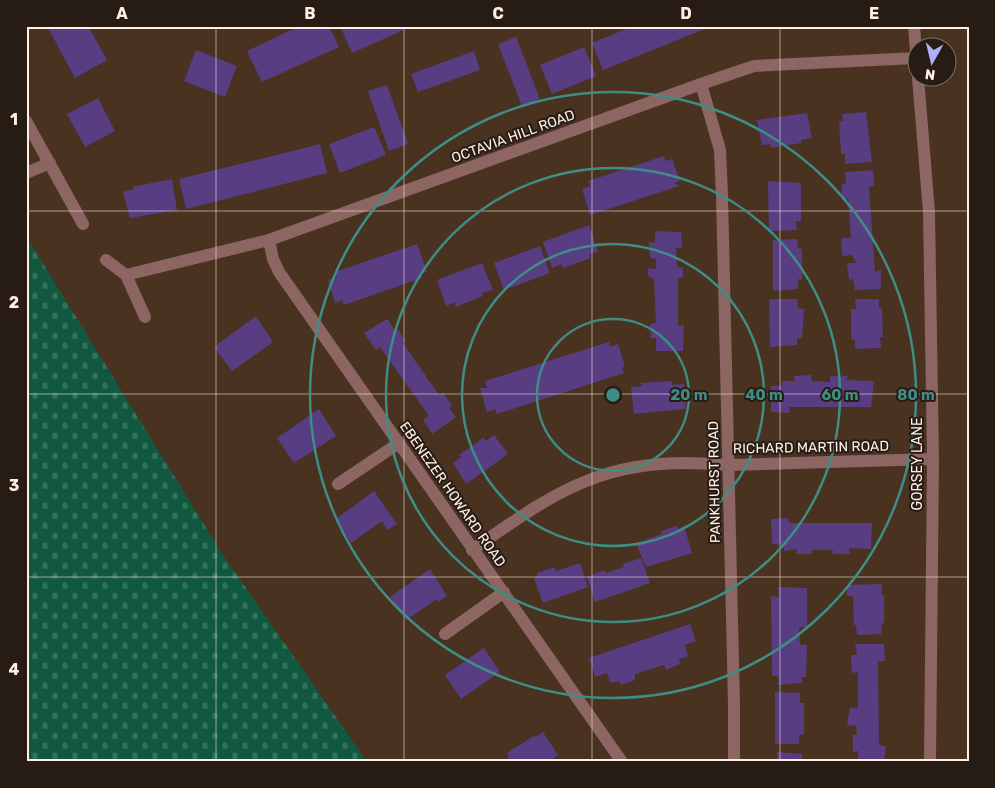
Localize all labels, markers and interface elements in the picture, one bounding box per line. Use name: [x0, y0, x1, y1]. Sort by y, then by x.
text: A: [116, 4, 128, 23]
text: B: [304, 4, 316, 23]
text: C: [492, 4, 504, 23]
text: D: [680, 4, 692, 23]
text: E: [869, 4, 879, 23]
north arrow: [908, 38, 958, 88]
text: N: [924, 65, 936, 83]
street label: OCTAVIA HILL ROAD: [449, 106, 577, 167]
text: 1: [10, 110, 18, 129]
text: 2: [9, 293, 19, 312]
centre of rings: [604, 386, 622, 404]
text: 20 m: [671, 386, 707, 404]
text: 40 m: [745, 386, 783, 404]
text: 60 m: [822, 386, 858, 404]
text: 80 m: [897, 386, 935, 404]
street label: EBENEZER HOWARD ROAD: [396, 418, 509, 570]
street label: GORSEY LANE: [909, 418, 926, 510]
street label: PANKHURST ROAD: [705, 421, 724, 543]
street label: RICHARD MARTIN ROAD: [733, 438, 889, 457]
text: 3: [9, 476, 19, 495]
text: 4: [9, 660, 20, 679]

